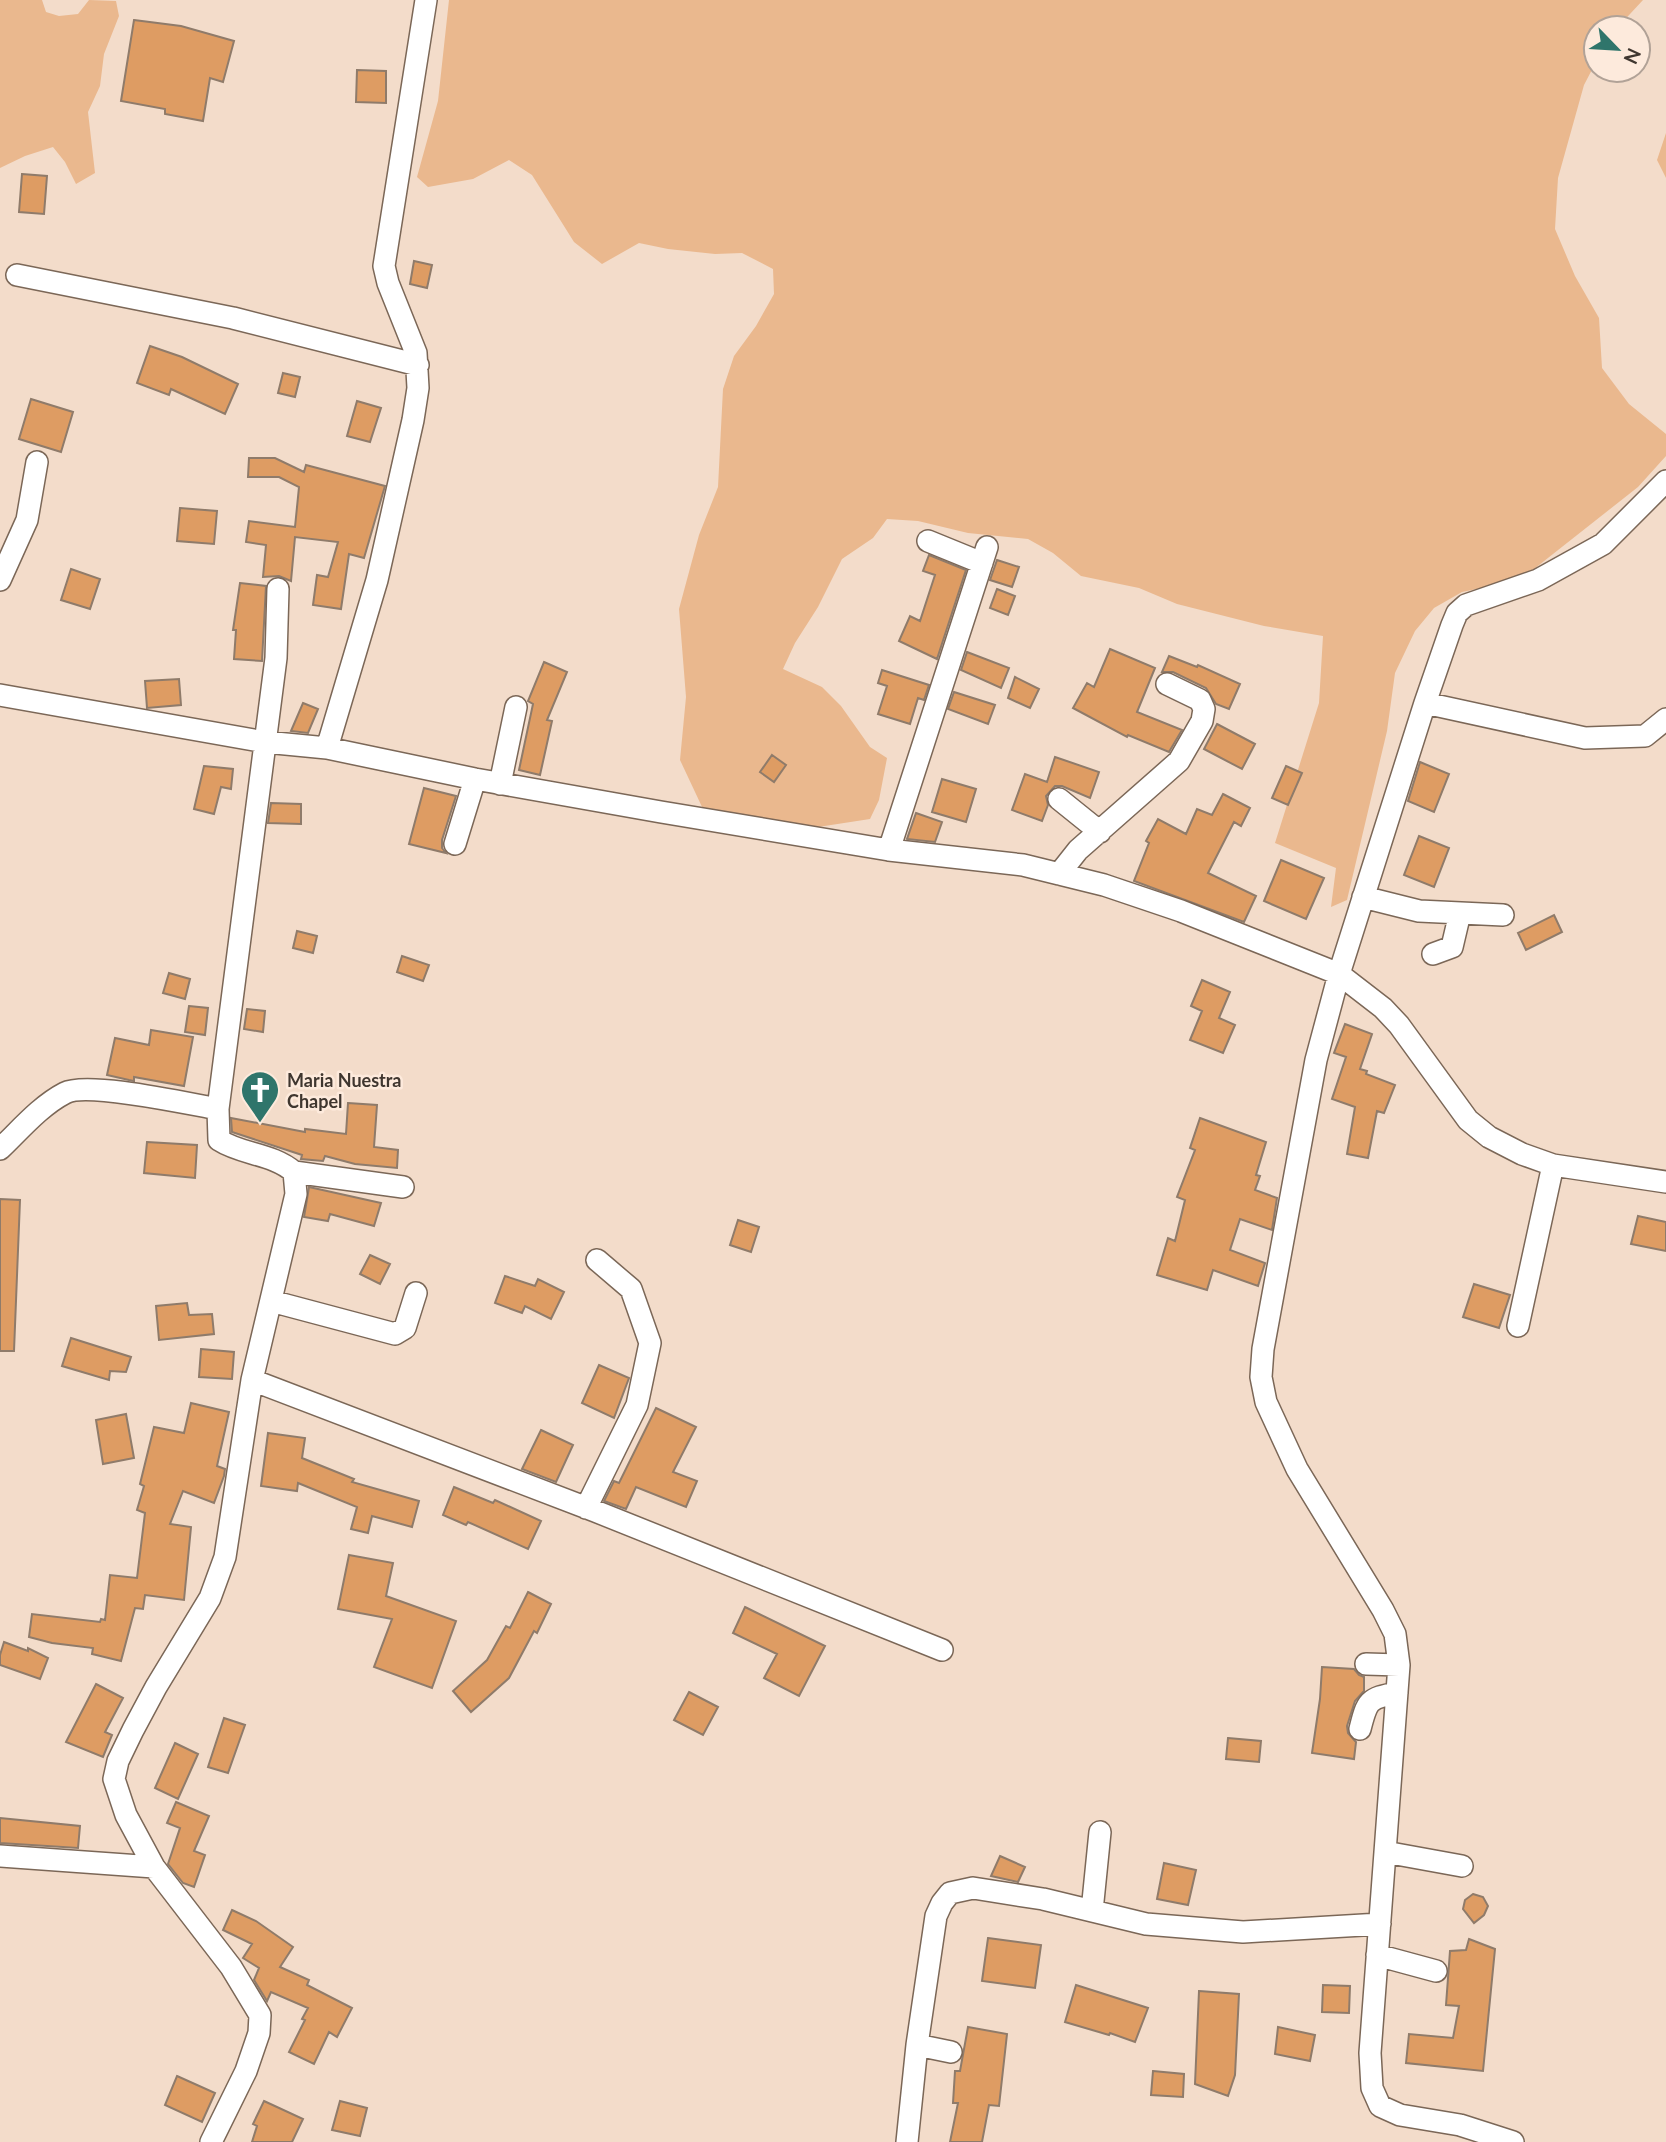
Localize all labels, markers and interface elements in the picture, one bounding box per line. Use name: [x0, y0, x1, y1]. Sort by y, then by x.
north arrow: [1582, 14, 1652, 84]
text: N: [1619, 45, 1646, 68]
church icon: Maria Nuestra Chapel: [239, 1069, 281, 1124]
place label: Maria Nuestra Chapel: [287, 1069, 402, 1112]

